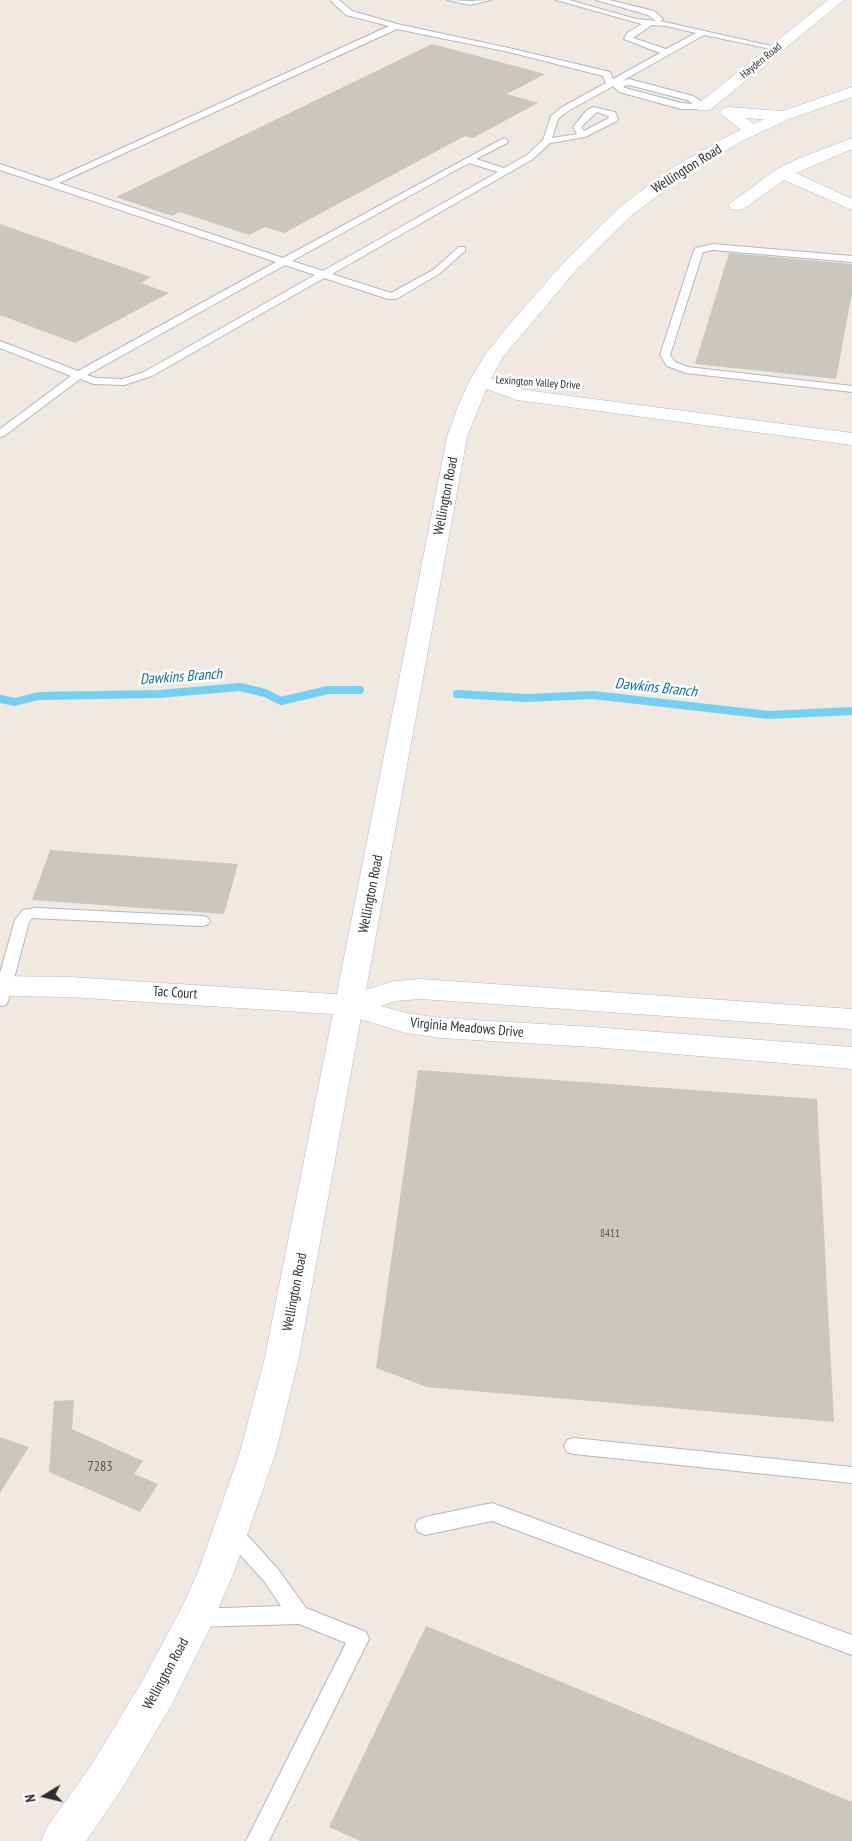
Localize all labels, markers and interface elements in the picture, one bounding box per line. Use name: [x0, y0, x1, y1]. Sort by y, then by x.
street label: Hayden Road: [738, 40, 784, 82]
street label: Wellington Road: [649, 141, 725, 197]
street label: Lexington Valley Drive: [495, 373, 581, 393]
street label: Wellington Road: [430, 456, 462, 536]
water label: Dawkins Branch: [139, 665, 223, 689]
water label: Dawkins Branch: [614, 675, 698, 701]
street label: Wellington Road: [355, 854, 387, 934]
street label: Tac Court: [152, 983, 198, 1003]
street label: Virginia Meadows Drive: [410, 1015, 524, 1041]
house number: 8411: [600, 1227, 620, 1241]
street label: Wellington Road: [279, 1252, 311, 1332]
house number: 7283: [87, 1459, 113, 1475]
street label: Wellington Road: [139, 1635, 193, 1713]
north arrow: [20, 1771, 70, 1821]
text: N: [21, 1793, 40, 1803]

